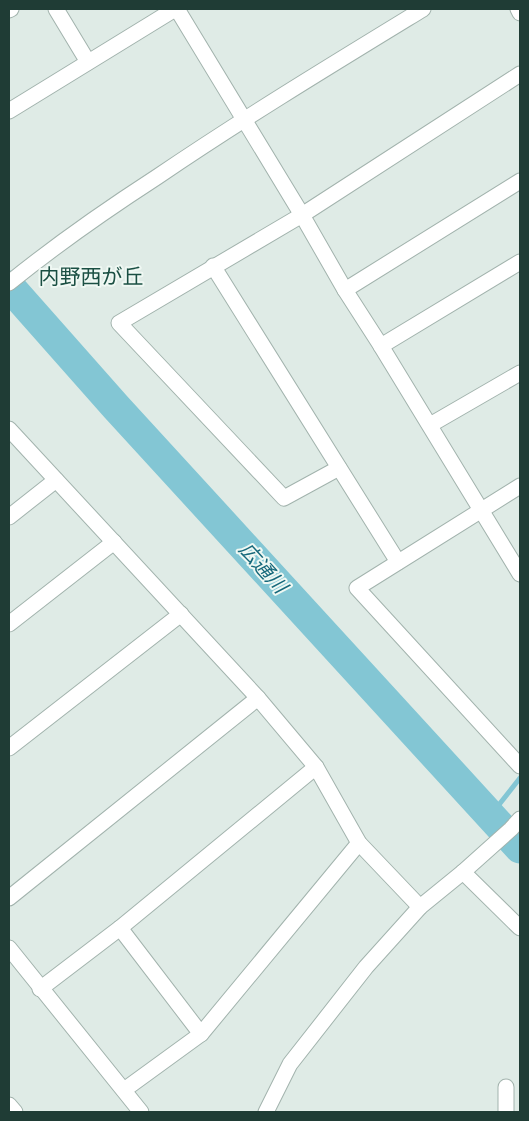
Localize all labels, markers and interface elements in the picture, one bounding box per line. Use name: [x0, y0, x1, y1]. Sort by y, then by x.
district label: 内野西が丘: [39, 263, 144, 288]
water label: 広通川: [235, 537, 294, 599]

